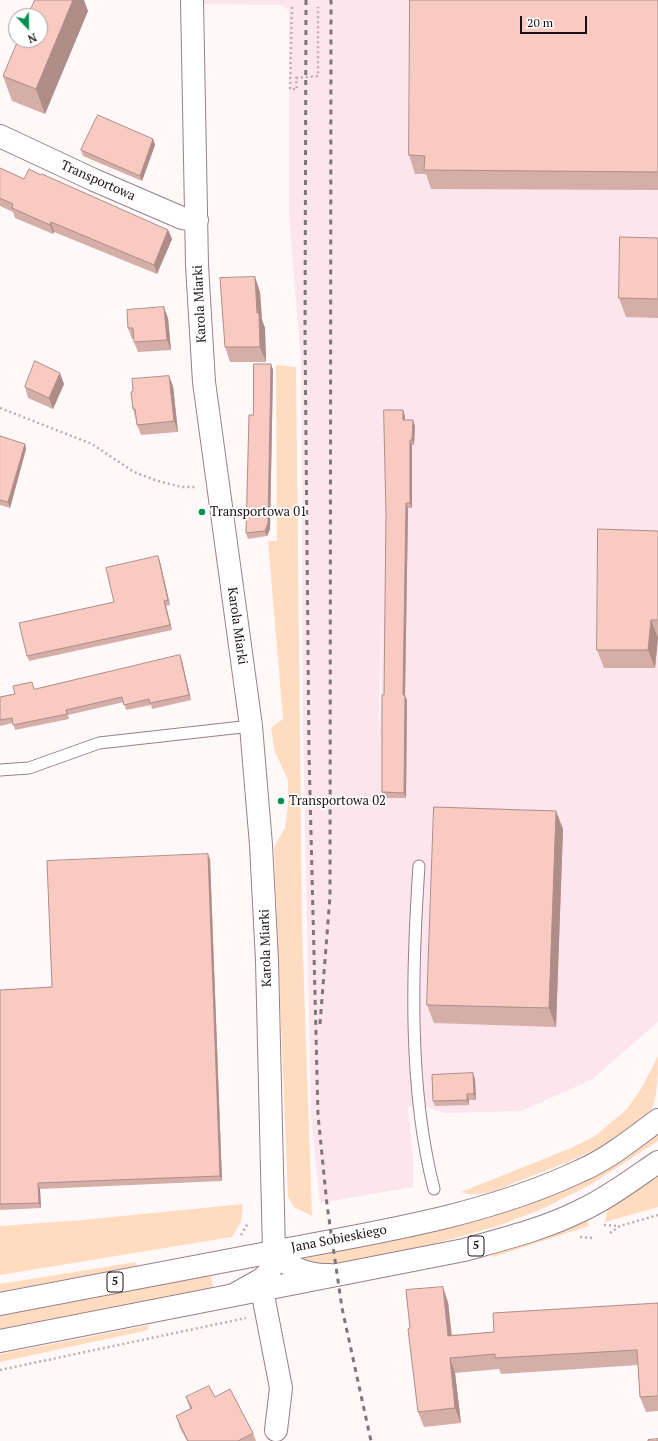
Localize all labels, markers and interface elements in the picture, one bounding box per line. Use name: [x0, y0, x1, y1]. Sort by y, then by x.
north arrow: [8, 8, 48, 48]
scale bar: [522, 8, 589, 34]
text: 20 m: [527, 15, 553, 30]
text: N: [26, 30, 39, 46]
street label: Transportowa: [58, 158, 138, 204]
street label: Karola Miarki: [190, 265, 210, 343]
place label: Transportowa 01: [210, 504, 307, 520]
marker: Transportowa 01: [197, 507, 207, 517]
street label: Karola Miarki: [224, 586, 250, 666]
place label: Transportowa 02: [289, 793, 386, 809]
marker: Transportowa 02: [276, 796, 286, 806]
street label: Karola Miarki: [257, 909, 275, 987]
street label: Jana Sobieskiego: [290, 1222, 388, 1256]
road number: 5: [468, 1236, 484, 1256]
road number: 5: [107, 1272, 123, 1292]

